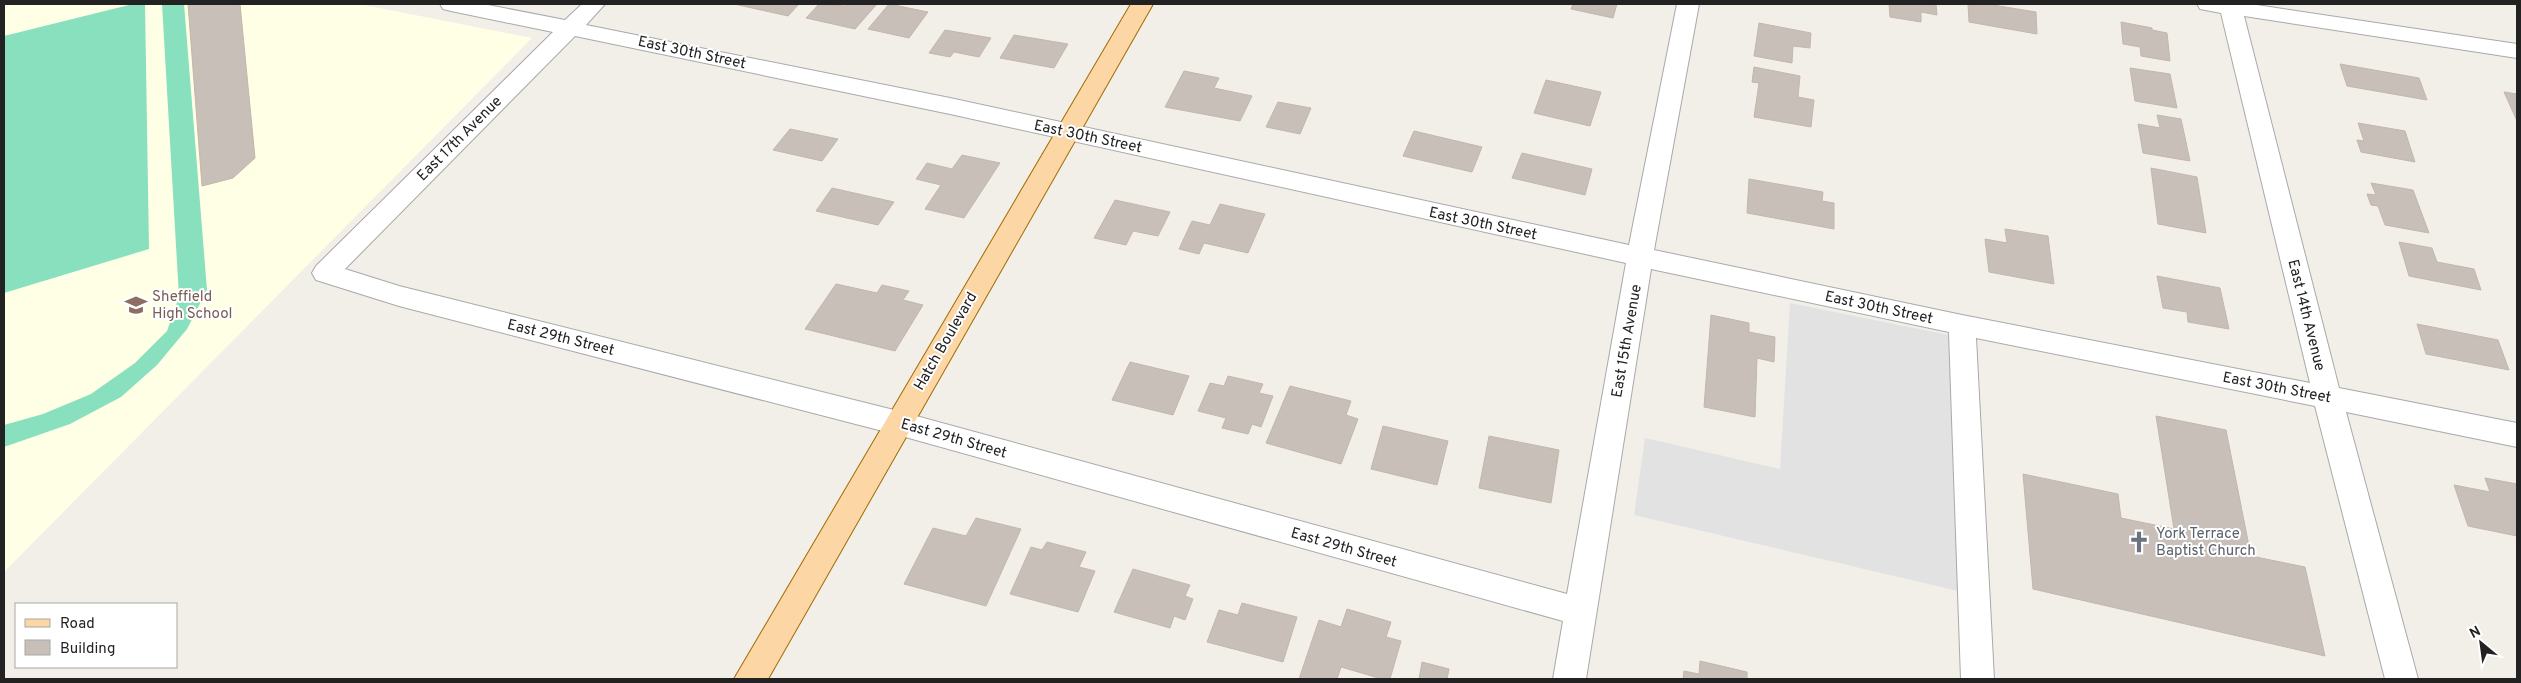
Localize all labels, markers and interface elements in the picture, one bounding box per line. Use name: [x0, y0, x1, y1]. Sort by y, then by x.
street label: East 30th Street: [636, 33, 747, 74]
street label: East 17th Avenue: [414, 93, 507, 186]
street label: East 30th Street: [1032, 117, 1143, 158]
street label: East 30th Street: [1427, 204, 1538, 245]
street label: East 14th Avenue: [2282, 258, 2329, 373]
street label: East 15th Avenue: [1608, 283, 1647, 399]
place label: Sheffield High School: [152, 288, 233, 324]
street label: East 30th Street: [1823, 288, 1934, 329]
street label: Hatch Boulevard: [910, 289, 982, 394]
school or university icon: Sheffield High School: [123, 292, 149, 318]
street label: East 29th Street: [505, 316, 616, 361]
street label: East 30th Street: [2221, 369, 2333, 408]
street label: East 29th Street: [898, 415, 1009, 464]
street label: East 29th Street: [1288, 524, 1399, 573]
place label: York Terrace Baptist Church: [2156, 525, 2256, 561]
church icon: York Terrace Baptist Church: [2126, 529, 2152, 555]
legend: [15, 603, 178, 668]
text: Road: [60, 615, 95, 634]
north arrow: [2456, 618, 2506, 668]
text: N: [2467, 623, 2484, 643]
text: Building: [60, 640, 115, 659]

